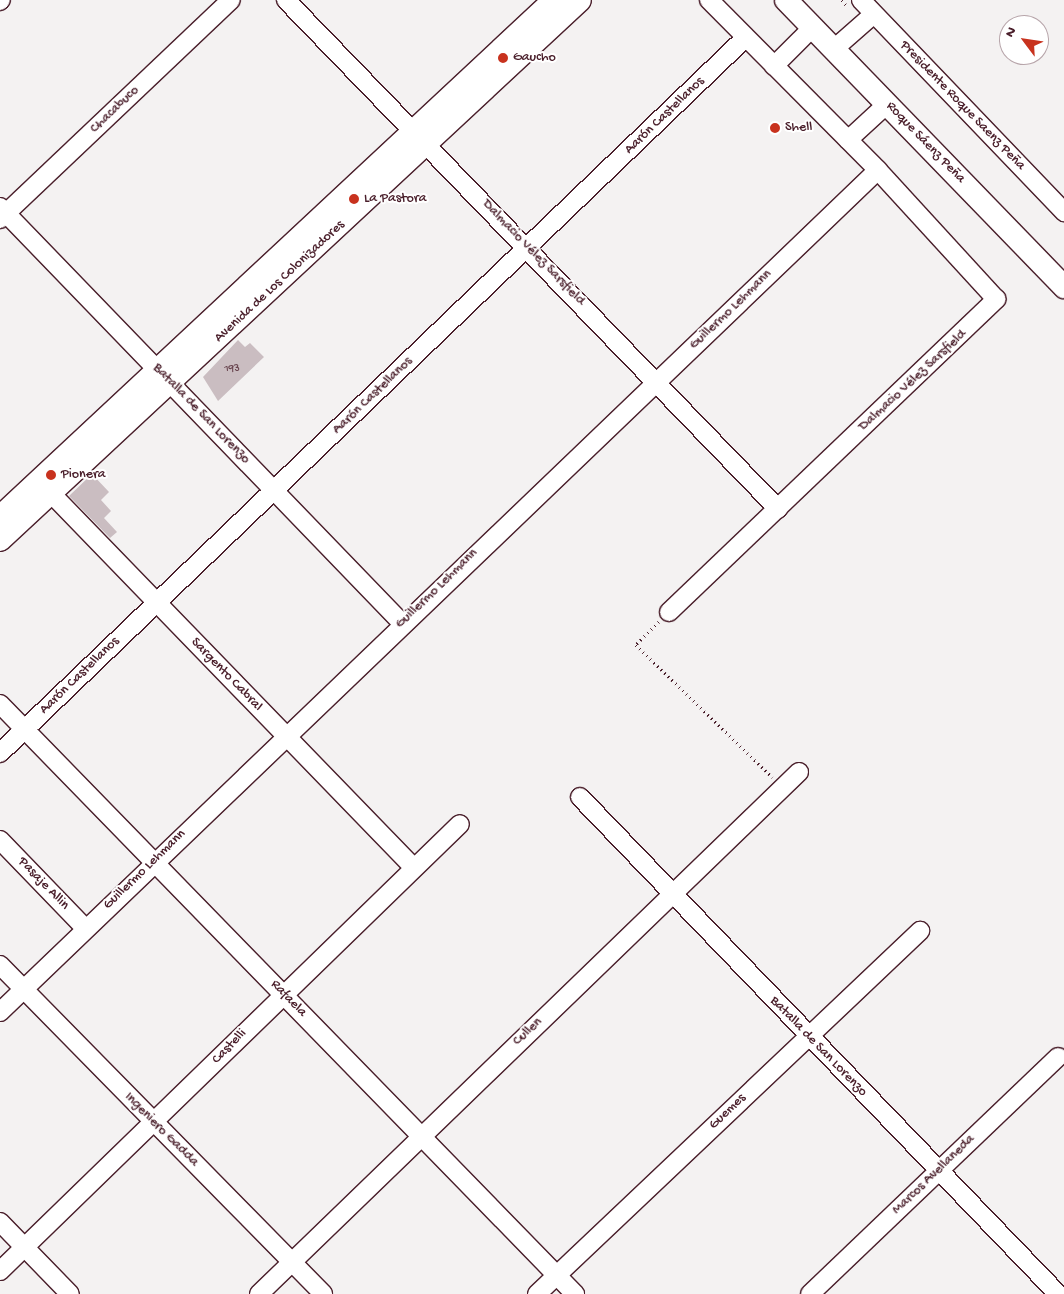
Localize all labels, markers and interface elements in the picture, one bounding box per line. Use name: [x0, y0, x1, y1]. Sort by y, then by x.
north arrow: [999, 15, 1049, 65]
text: N: [1002, 24, 1021, 41]
street label: Presidente Roque Saenz Peña: [896, 38, 1028, 174]
place label: Gaucho: [513, 50, 556, 66]
marker: Gaucho: [497, 52, 509, 64]
street label: Aarón Castellanos: [622, 74, 708, 158]
street label: Chacabuco: [87, 83, 143, 137]
street label: Roque Sáenz Peña: [882, 99, 968, 187]
place label: Shell: [785, 120, 812, 136]
marker: Shell: [769, 122, 781, 134]
place label: La Pastora: [364, 191, 427, 207]
marker: La Pastora: [348, 193, 360, 205]
street label: Dalmacio Vélez Sarsfield: [478, 196, 588, 310]
street label: Avenida de Los Colonizadores: [211, 217, 349, 347]
street label: Guillermo Lehmann: [686, 266, 776, 354]
street label: Dalmacio Vélez Sarsfield: [856, 327, 970, 435]
street label: Aarón Castellanos: [330, 354, 416, 438]
street label: Batalla de San Lorenzo: [149, 360, 253, 468]
house number: 193: [224, 362, 240, 376]
place label: Pionera: [61, 467, 106, 483]
marker: Pionera: [45, 469, 57, 481]
street label: Guillermo Lehmann: [392, 545, 482, 633]
street label: Aarón Castellanos: [37, 634, 123, 718]
street label: Sargento Cabral: [187, 635, 265, 715]
street label: Guillermo Lehmann: [100, 826, 190, 914]
street label: Pasaje Allin: [14, 854, 72, 914]
street label: Rafaela: [266, 977, 310, 1021]
street label: Batalla de San Lorenzo: [766, 993, 870, 1101]
street label: Cullen: [510, 1014, 546, 1050]
street label: Castelli: [209, 1026, 251, 1068]
street label: Ingeniero Gadda: [120, 1089, 202, 1171]
street label: Guemes: [706, 1090, 750, 1134]
street label: Marcos Avellaneda: [889, 1131, 979, 1219]

